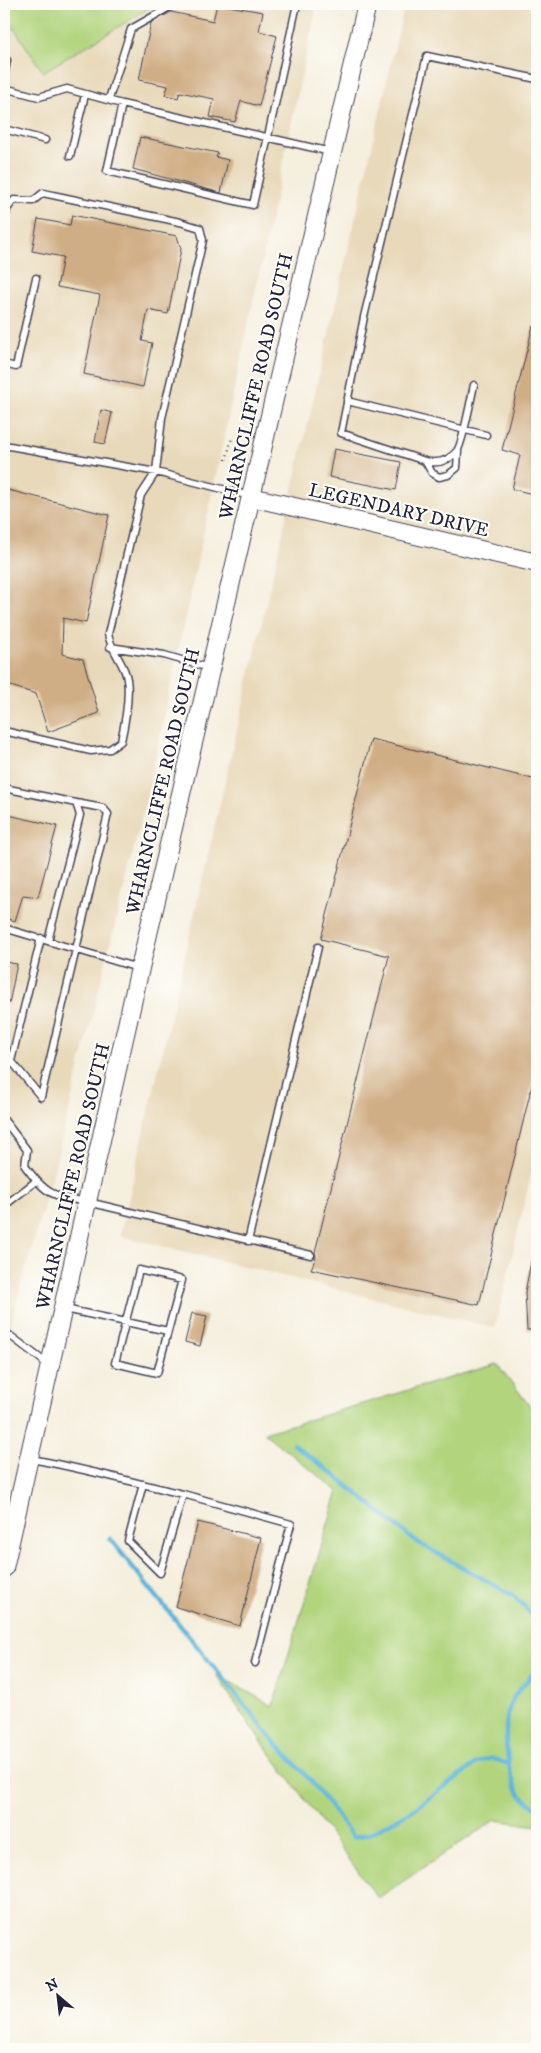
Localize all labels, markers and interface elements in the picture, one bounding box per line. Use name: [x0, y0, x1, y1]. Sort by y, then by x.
street label: WHARNCLIFFE ROAD SOUTH: [214, 251, 298, 523]
street label: LEGENDARY DRIVE: [306, 479, 491, 542]
street label: WHARNCLIFFE ROAD SOUTH: [121, 646, 205, 918]
street label: WHARNCLIFFE ROAD SOUTH: [31, 1041, 115, 1313]
north arrow: [32, 1970, 82, 2020]
text: N: [43, 1975, 62, 1996]

